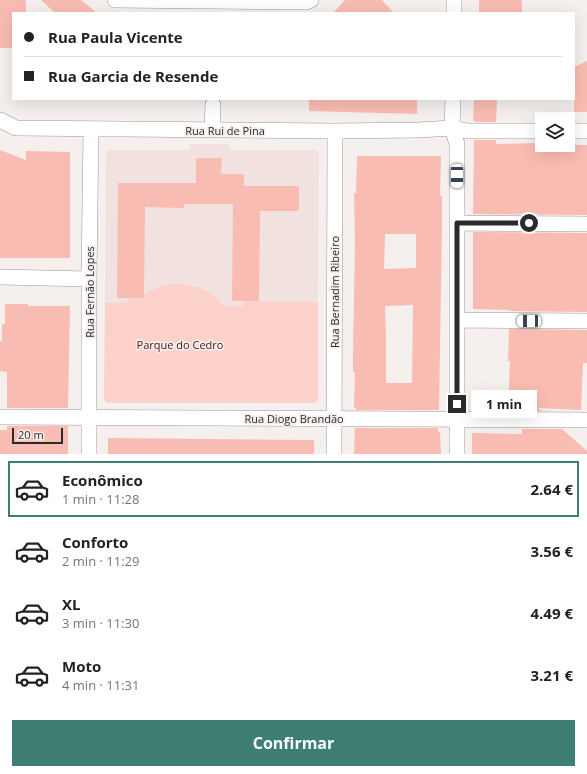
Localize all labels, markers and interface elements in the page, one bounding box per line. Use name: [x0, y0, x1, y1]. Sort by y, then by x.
text: Rua Paula Vicente: [48, 27, 183, 47]
text: Rua Garcia de Resende: [48, 66, 218, 86]
map controls: [535, 112, 575, 152]
button: layers: [535, 112, 575, 152]
street label: Rua Rui de Pina: [185, 123, 265, 138]
car: [451, 164, 463, 188]
route start: [520, 214, 538, 232]
street label: Rua Bernadim Ribeiro: [327, 236, 342, 348]
street label: Rua Fernão Lopes: [82, 246, 97, 338]
car: [517, 315, 541, 327]
park label: Parque do Cedro: [137, 337, 224, 352]
callout: 1 min: [471, 390, 537, 418]
route end: [448, 395, 466, 413]
text: 1 min: [486, 395, 522, 413]
street label: Rua Diogo Brandão: [244, 411, 344, 426]
scale bar: [12, 426, 63, 445]
text: 20 m: [18, 427, 44, 442]
text: Econômico: [62, 470, 143, 490]
icon: car: [14, 471, 50, 507]
text: 2.64 €: [531, 479, 573, 499]
text: 1 min · 11:28: [62, 490, 139, 508]
text: Conforto: [62, 532, 128, 552]
icon: car: [14, 533, 50, 569]
text: 3.56 €: [531, 541, 573, 561]
text: 2 min · 11:29: [62, 552, 139, 570]
text: XL: [62, 594, 80, 614]
icon: car: [14, 595, 50, 631]
text: 4.49 €: [531, 603, 573, 623]
text: 3 min · 11:30: [62, 614, 139, 632]
text: Moto: [62, 656, 101, 676]
icon: car: [14, 657, 50, 693]
text: 3.21 €: [531, 665, 573, 685]
text: 4 min · 11:31: [62, 676, 139, 694]
button: Confirmar: [12, 720, 575, 766]

